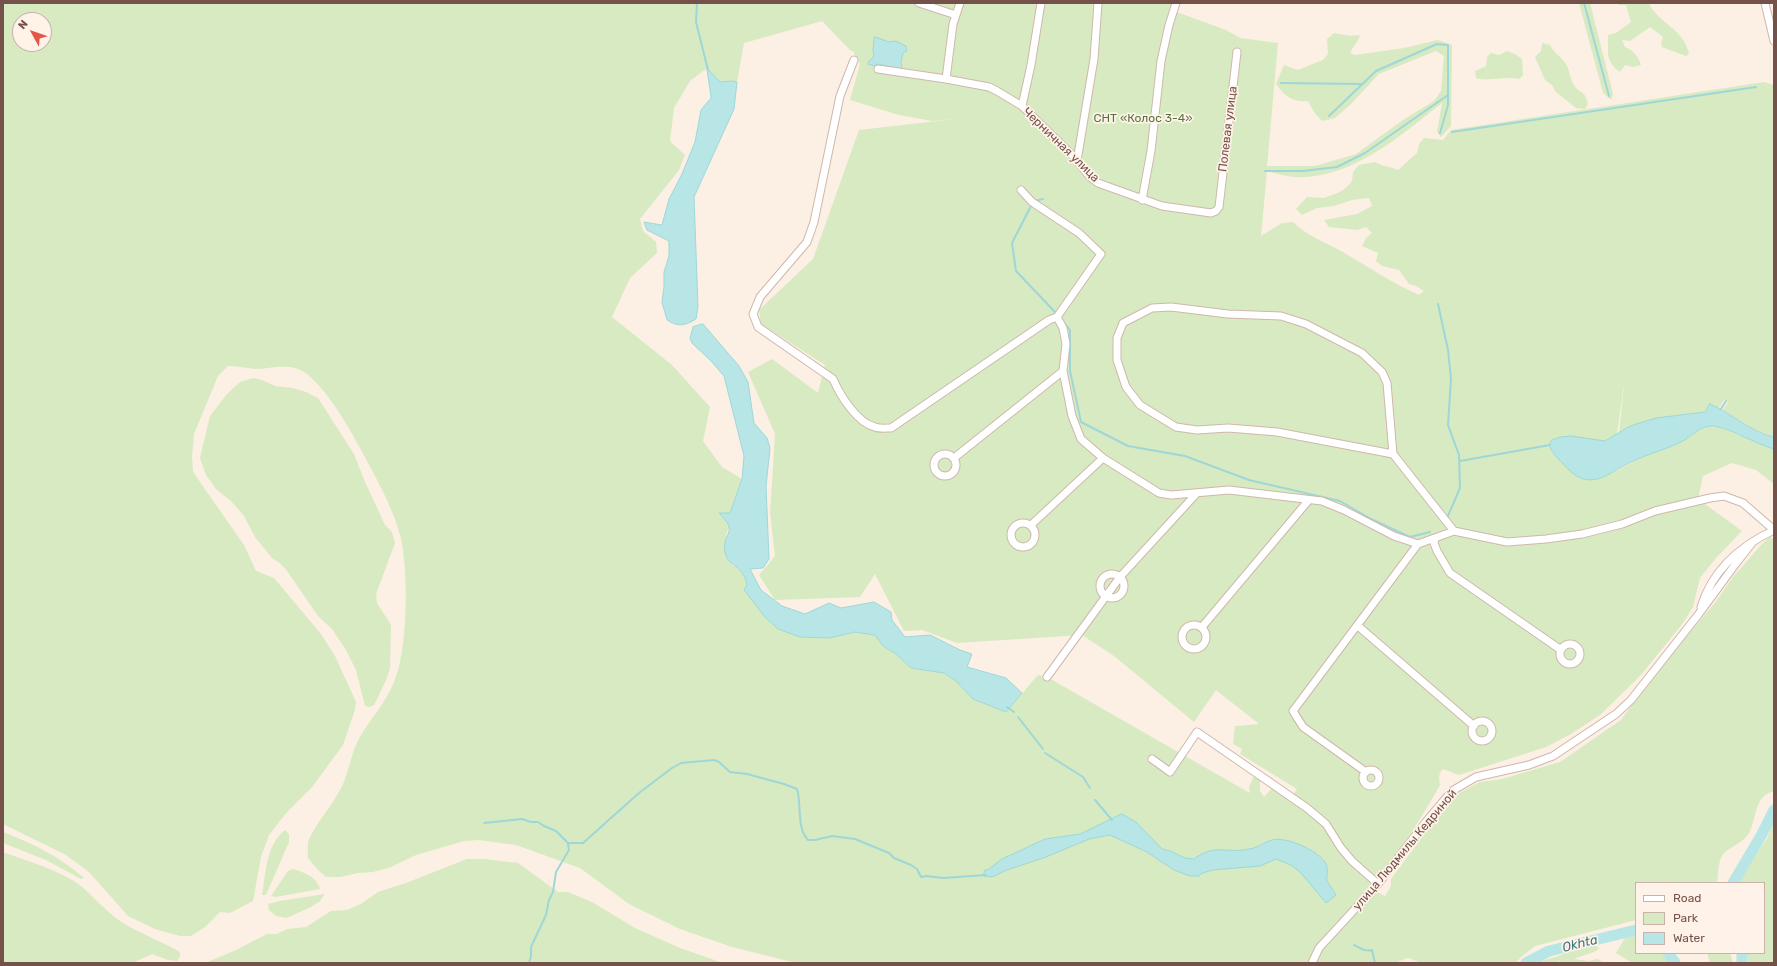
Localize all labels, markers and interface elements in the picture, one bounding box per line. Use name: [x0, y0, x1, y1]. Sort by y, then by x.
north arrow: [12, 12, 52, 52]
text: N: [16, 17, 31, 32]
street label: Полевая улица: [1216, 85, 1240, 173]
street label: Черничная улица: [1020, 105, 1102, 185]
park label: СНТ «Колос 3-4»: [1093, 112, 1193, 126]
street label: улица Людмилы Кедриной: [1350, 786, 1460, 914]
legend: [1635, 882, 1765, 954]
text: Road: [1673, 891, 1701, 905]
text: Park: [1673, 911, 1698, 925]
text: Water: [1673, 931, 1705, 945]
water label: Okhta: [1561, 932, 1599, 956]

